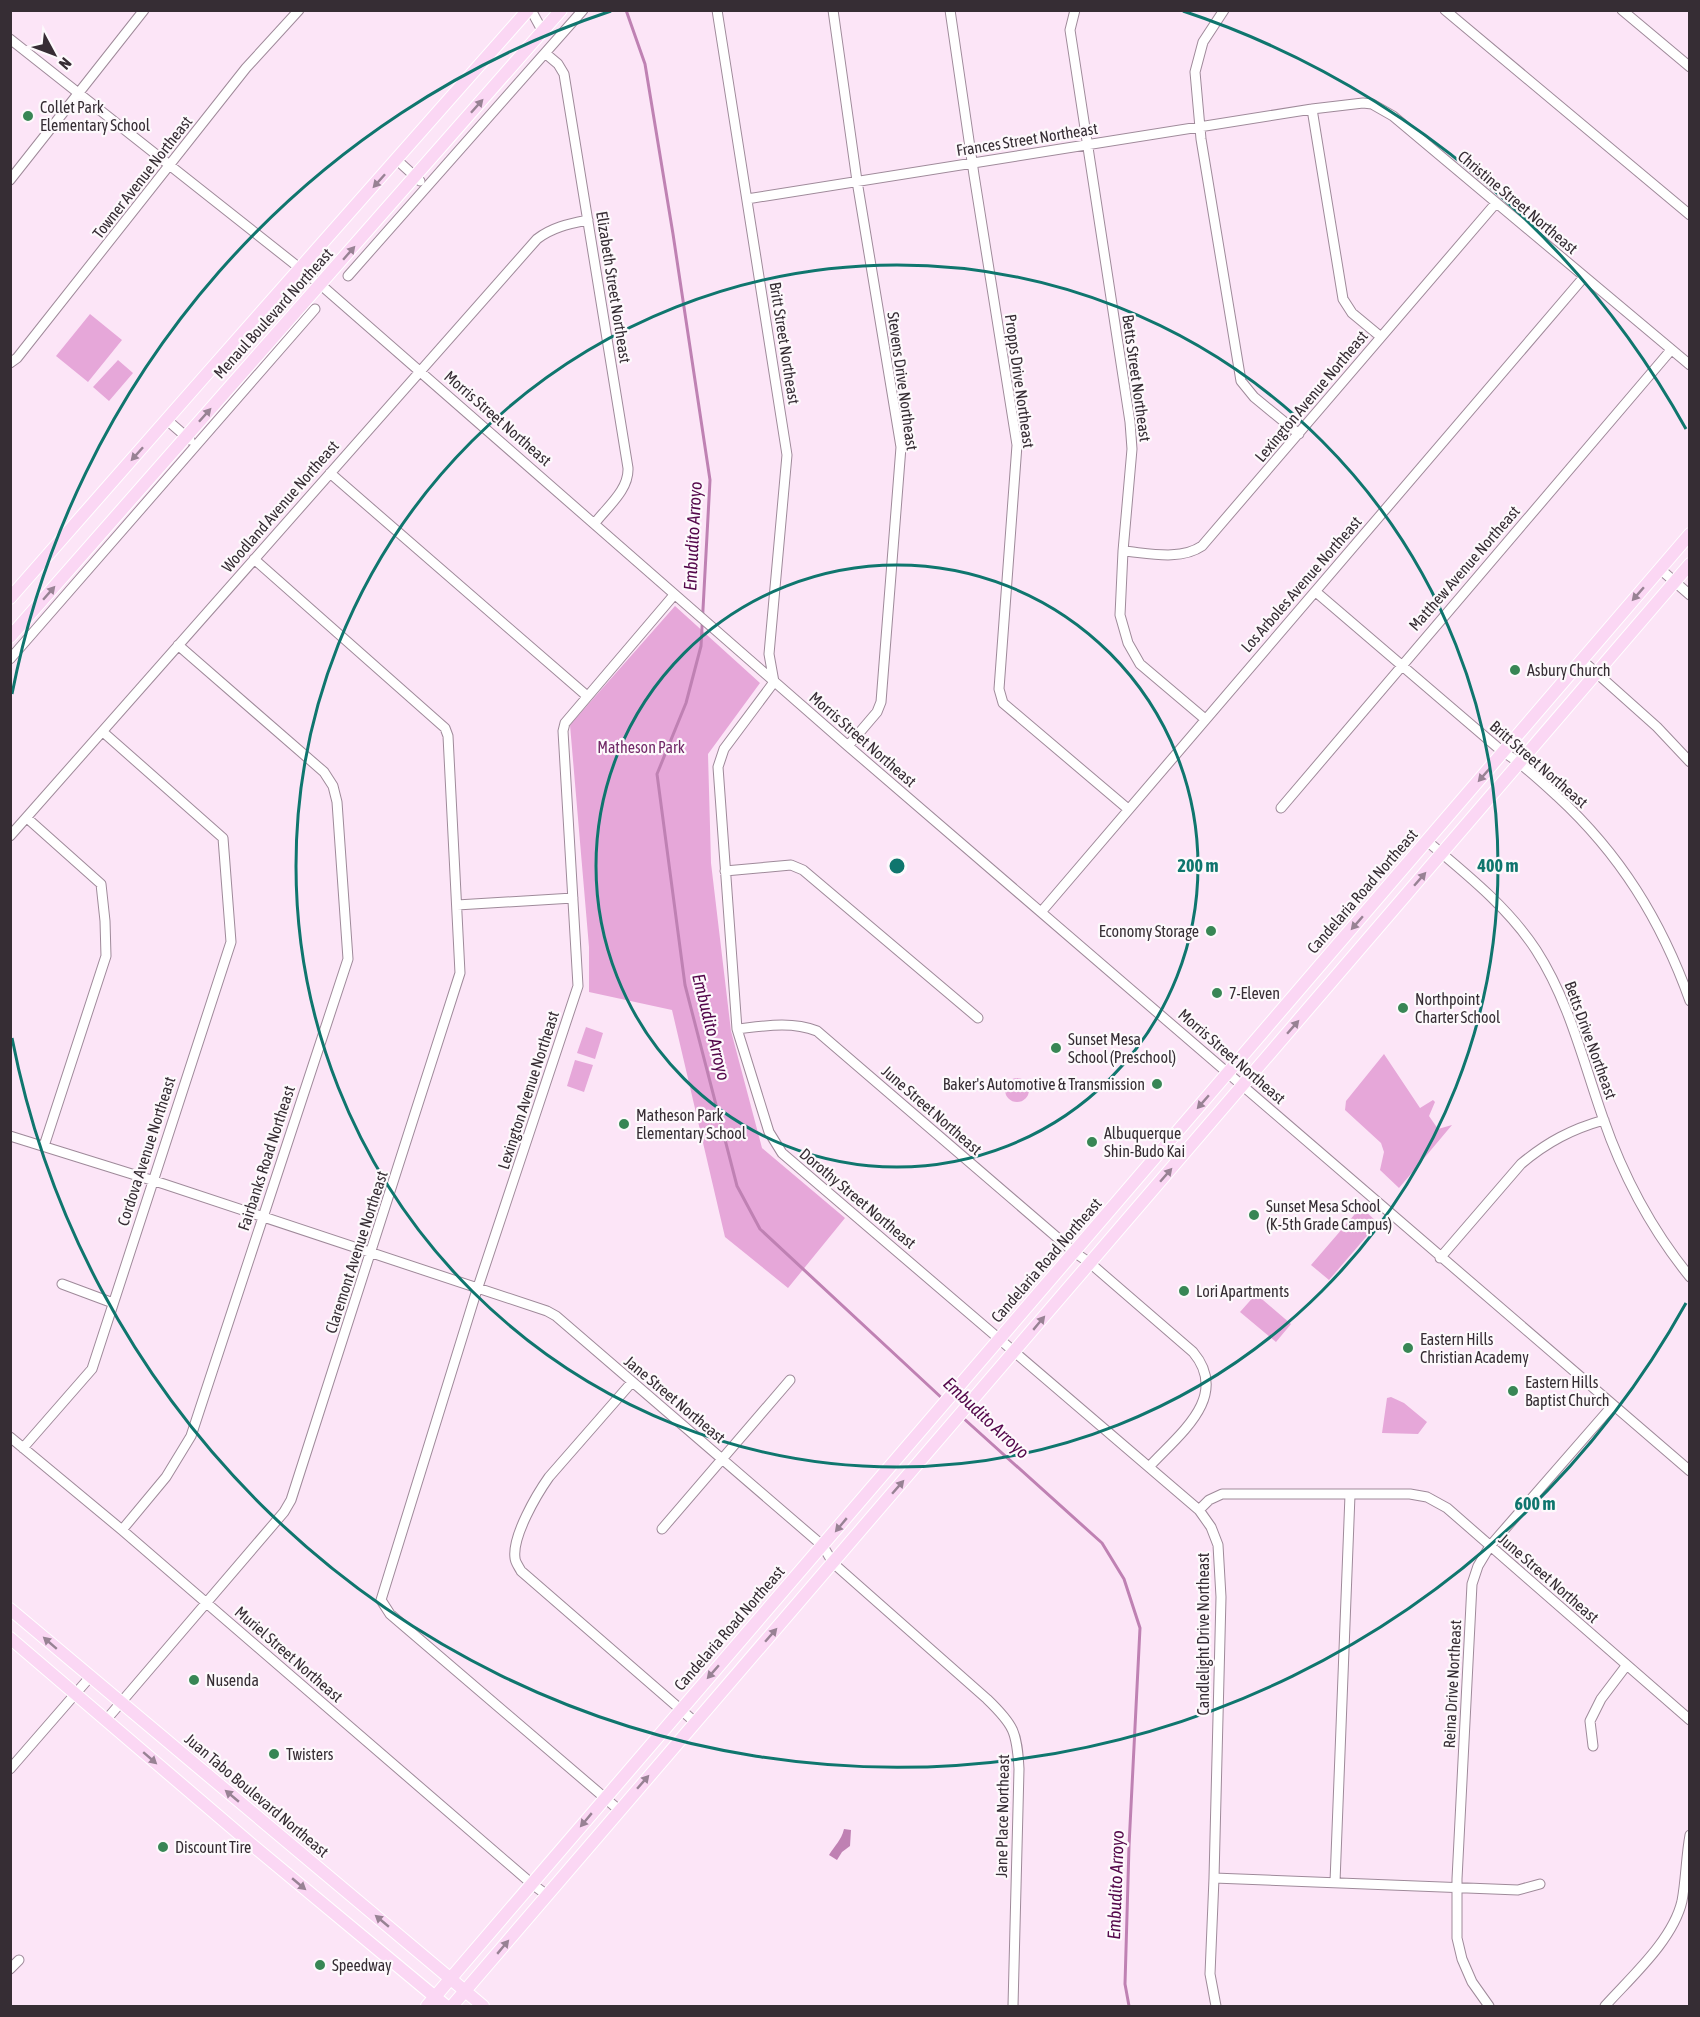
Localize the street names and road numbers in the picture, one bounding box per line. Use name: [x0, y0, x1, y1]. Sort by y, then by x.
street label: Towner Avenue Northeast: [89, 112, 196, 242]
street label: Frances Street Northeast: [955, 119, 1099, 159]
street label: Christine Street Northeast: [1455, 147, 1582, 258]
street label: Elizabeth Street Northeast: [593, 210, 635, 365]
street label: Menaul Boulevard Northeast: [210, 244, 336, 382]
street label: Britt Street Northeast: [766, 281, 804, 406]
street label: Stevens Drive Northeast: [884, 311, 922, 452]
street label: Propps Drive Northeast: [1001, 313, 1038, 450]
street label: Betts Street Northeast: [1119, 313, 1155, 443]
street label: Lexington Avenue Northeast: [1251, 327, 1372, 466]
street label: Morris Street Northeast: [441, 367, 555, 469]
street label: Woodland Avenue Northeast: [218, 436, 342, 575]
street label: Matthew Avenue Northeast: [1405, 502, 1523, 634]
street label: Los Arboles Avenue Northeast: [1237, 512, 1365, 655]
street label: Morris Street Northeast: [806, 688, 920, 790]
street label: Britt Street Northeast: [1486, 717, 1592, 812]
street label: Candelaria Road Northeast: [1303, 825, 1421, 957]
street label: Betts Drive Northeast: [1561, 979, 1621, 1102]
street label: Morris Street Northeast: [1175, 1005, 1289, 1107]
street label: Lexington Avenue Northeast: [494, 1008, 563, 1172]
street label: June Street Northeast: [878, 1062, 986, 1158]
street label: Cordova Avenue Northeast: [113, 1074, 179, 1228]
street label: Fairbanks Road Northeast: [234, 1083, 298, 1233]
street label: Dorothy Street Northeast: [796, 1144, 920, 1253]
street label: Claremont Avenue Northeast: [321, 1168, 391, 1336]
street label: Candelaria Road Northeast: [987, 1194, 1105, 1326]
street label: Jane Street Northeast: [621, 1352, 729, 1447]
street label: June Street Northeast: [1495, 1530, 1603, 1626]
street label: Candlelight Drive Northeast: [1194, 1552, 1213, 1715]
street label: Candelaria Road Northeast: [670, 1562, 788, 1694]
street label: Muriel Street Northeast: [232, 1602, 347, 1706]
street label: Reina Drive Northeast: [1440, 1619, 1464, 1749]
street label: Juan Tabo Boulevard Northeast: [181, 1730, 333, 1861]
street label: Jane Place Northeast: [992, 1754, 1012, 1878]

